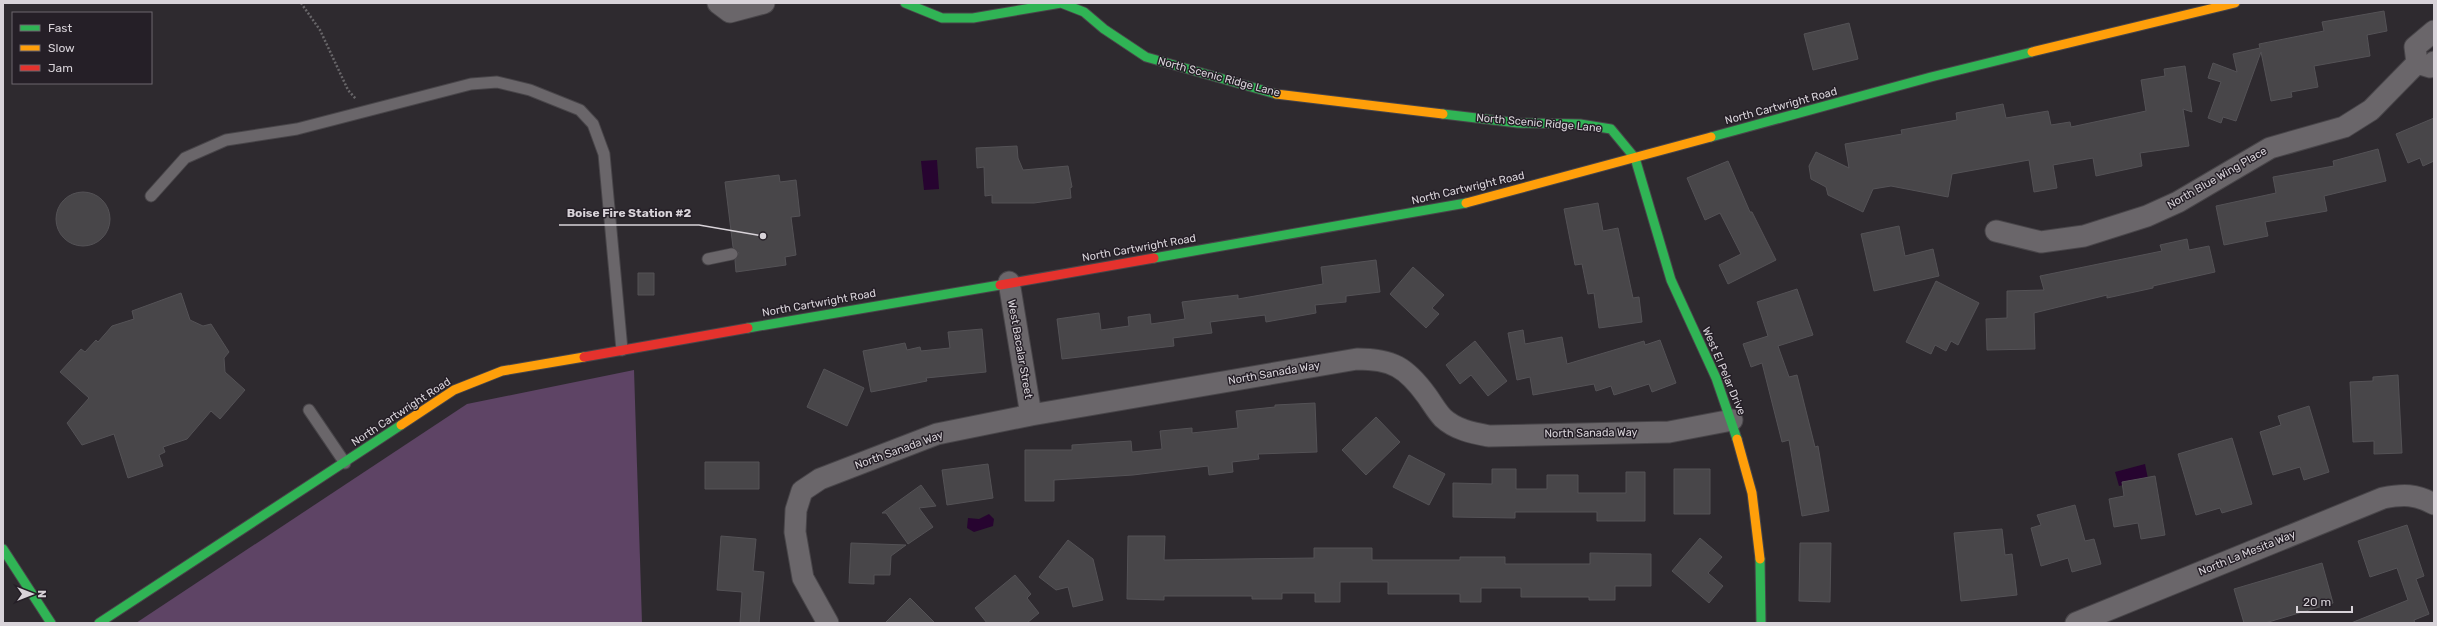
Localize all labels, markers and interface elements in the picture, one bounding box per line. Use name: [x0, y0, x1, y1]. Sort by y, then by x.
legend: [12, 12, 152, 84]
text: Fast: [48, 21, 72, 35]
text: Slow: [48, 41, 75, 55]
street label: North Scenic Ridge Lane: [1156, 54, 1282, 100]
text: Jam: [48, 61, 73, 75]
street label: North Cartwright Road: [1723, 85, 1839, 127]
street label: North Scenic Ridge Lane: [1476, 111, 1602, 135]
street label: North Blue Wing Place: [2165, 144, 2269, 212]
street label: North Cartwright Road: [1410, 169, 1526, 207]
callout: Boise Fire Station #2: [559, 201, 699, 225]
text: Boise Fire Station #2: [567, 206, 692, 220]
street label: North Cartwright Road: [1081, 232, 1197, 264]
street label: North Cartwright Road: [761, 287, 877, 319]
street label: West Bacalar Street: [1005, 299, 1035, 400]
street label: West El Pelar Drive: [1700, 325, 1748, 417]
street label: North Sanada Way: [1227, 359, 1321, 387]
street label: North Cartwright Road: [349, 375, 453, 449]
street label: North Sanada Way: [1544, 426, 1638, 440]
street label: North Sanada Way: [853, 428, 945, 472]
street label: North La Mesita Way: [2197, 528, 2297, 578]
north arrow: [12, 574, 52, 614]
scale bar: [2297, 588, 2352, 614]
text: N: [35, 590, 48, 598]
text: 20 m: [2303, 595, 2331, 609]

